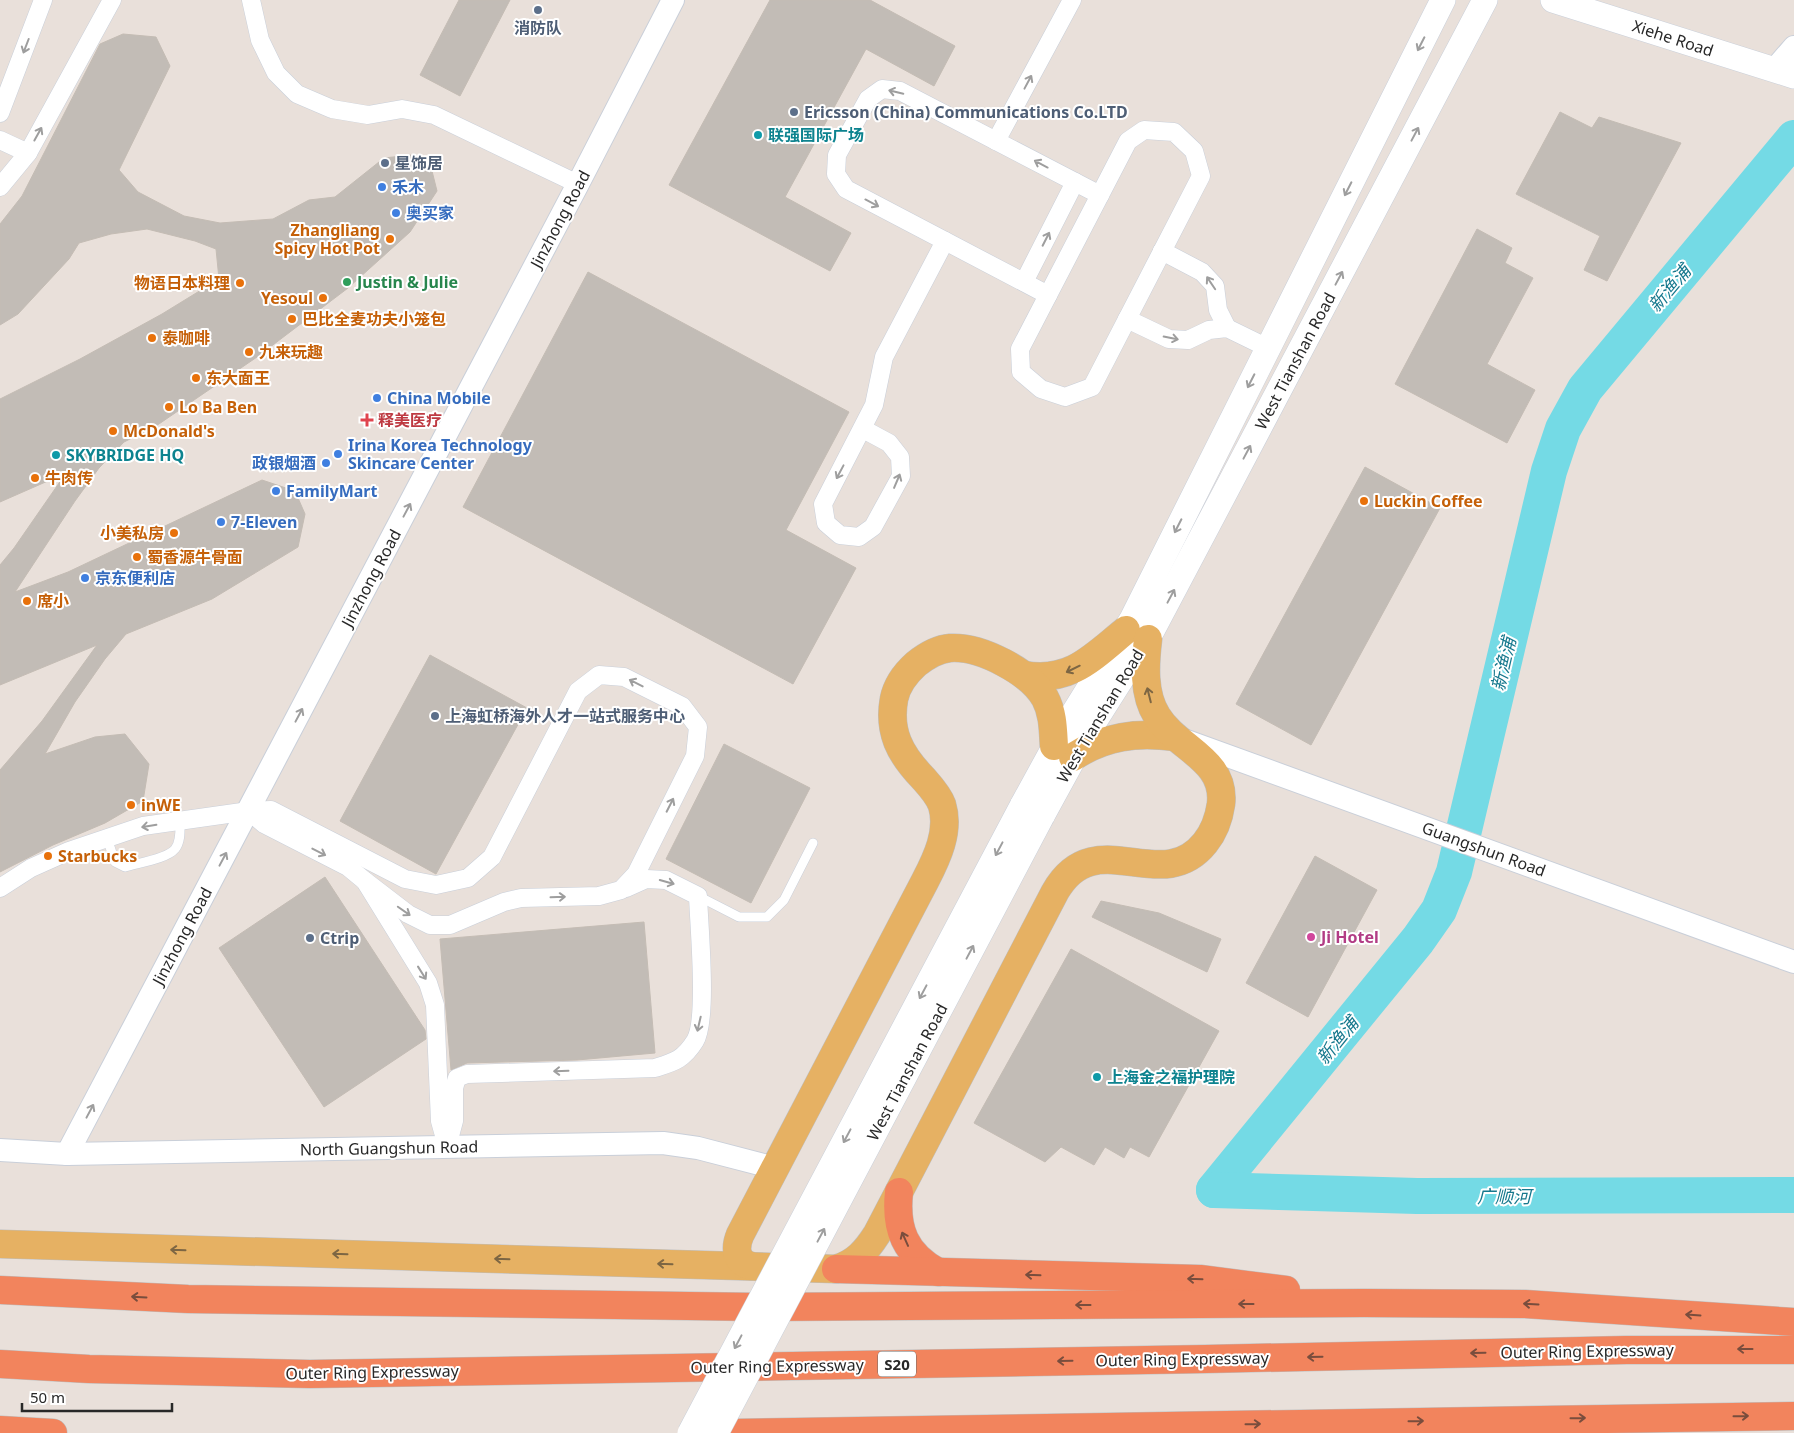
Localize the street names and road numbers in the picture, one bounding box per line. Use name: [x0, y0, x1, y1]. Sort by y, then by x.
street label: Xiehe Road: [1630, 15, 1716, 61]
street label: Jinzhong Road: [524, 166, 595, 274]
street label: West Tianshan Road: [1250, 289, 1340, 433]
street label: Jinzhong Road: [335, 525, 406, 633]
street label: West Tianshan Road: [1051, 645, 1149, 787]
street label: Guangshun Road: [1419, 816, 1549, 882]
street label: Jinzhong Road: [146, 883, 217, 991]
street label: West Tianshan Road: [862, 1000, 952, 1144]
street label: North Guangshun Road: [300, 1135, 478, 1161]
street label: Outer Ring Expressway: [1500, 1338, 1675, 1364]
street label: Outer Ring Expressway: [1095, 1346, 1270, 1372]
road number: S20: [878, 1352, 916, 1376]
street label: Outer Ring Expressway: [690, 1353, 865, 1379]
street label: Outer Ring Expressway: [285, 1359, 460, 1385]

